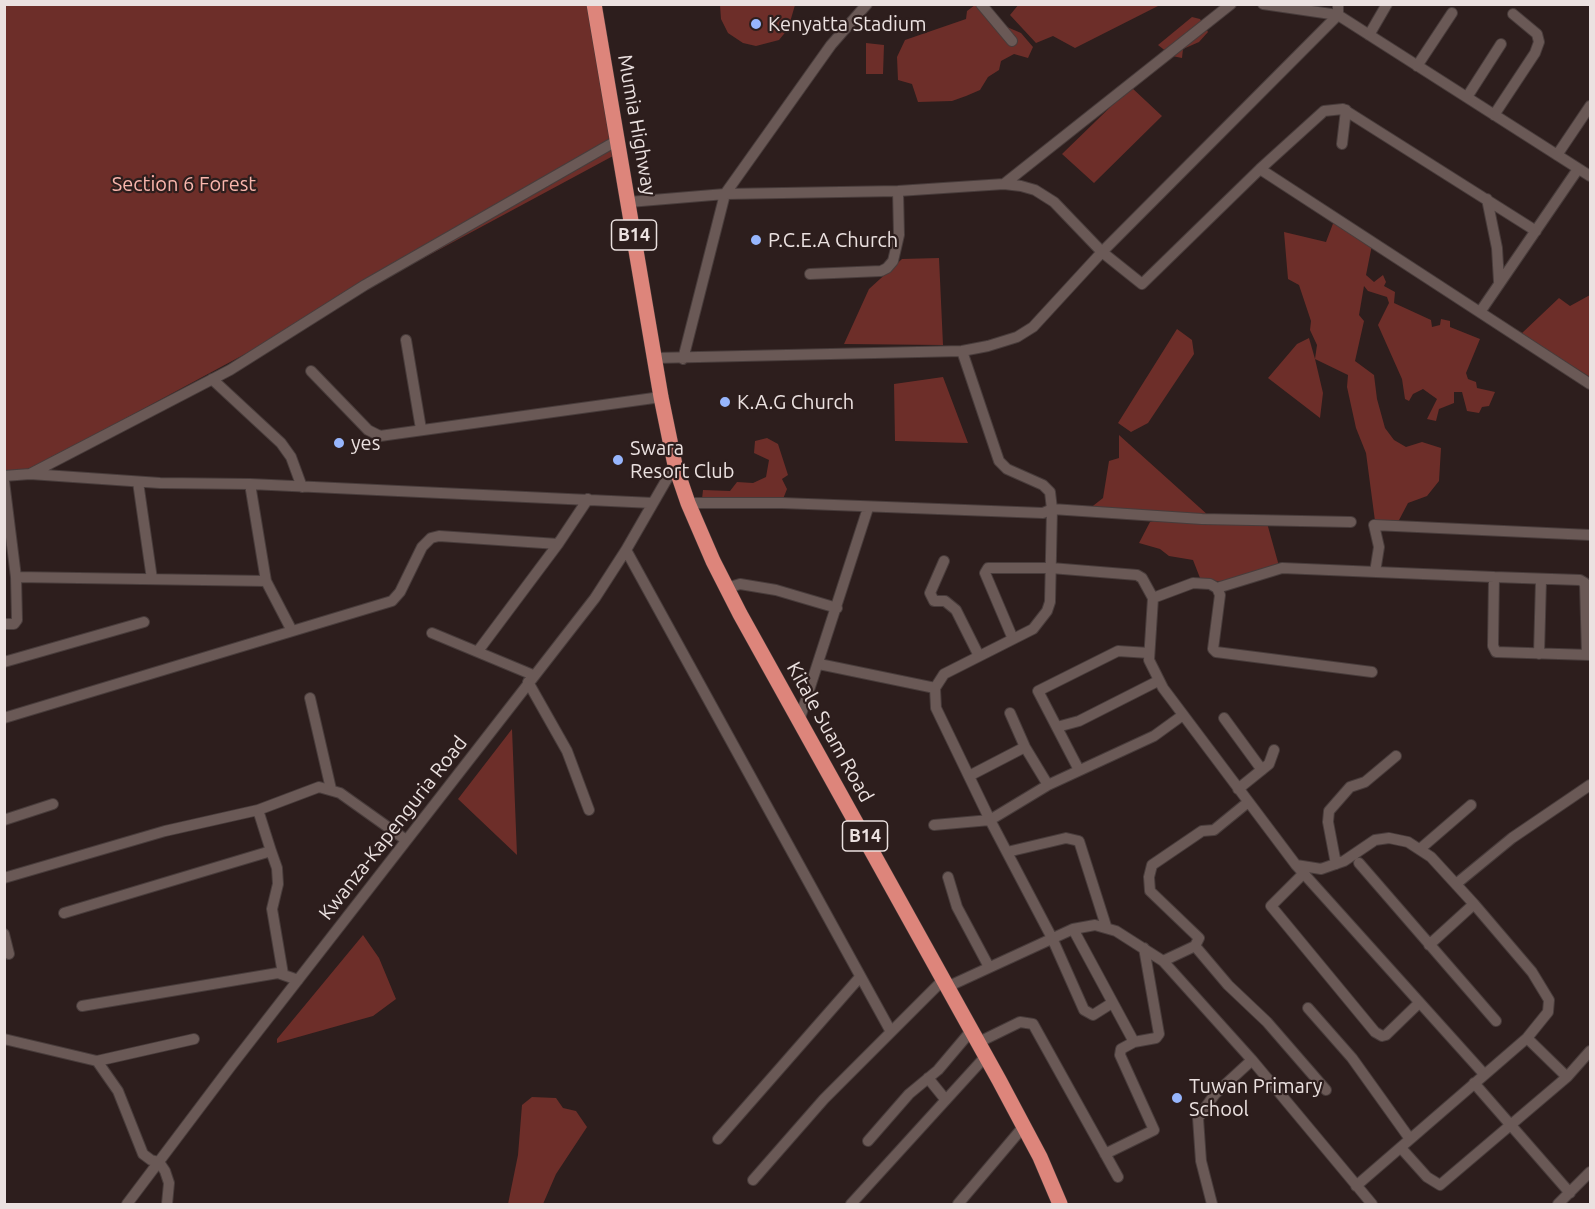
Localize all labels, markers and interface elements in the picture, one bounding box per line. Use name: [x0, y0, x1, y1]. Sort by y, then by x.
place label: Kenyatta Stadium: [768, 12, 926, 36]
marker: Kenyatta Stadium: [749, 17, 763, 31]
street label: Mumia Highway: [613, 53, 661, 197]
park label: Section 6 Forest: [112, 172, 256, 196]
road number: B14: [612, 220, 656, 250]
place label: P.C.E.A Church: [768, 228, 898, 252]
marker: P.C.E.A Church: [749, 233, 763, 247]
place label: K.A.G Church: [737, 390, 854, 414]
marker: K.A.G Church: [718, 395, 732, 409]
place label: yes: [351, 431, 380, 455]
marker: yes: [332, 436, 346, 450]
place label: Swara Resort Club: [630, 436, 734, 483]
marker: Swara Resort Club: [611, 453, 625, 467]
street label: Kitale Suam Road: [782, 658, 878, 806]
street label: Kwanza-Kapenguria Road: [314, 731, 472, 925]
road number: B14: [842, 821, 888, 851]
place label: Tuwan Primary School: [1189, 1074, 1322, 1121]
marker: Tuwan Primary School: [1170, 1091, 1184, 1105]

